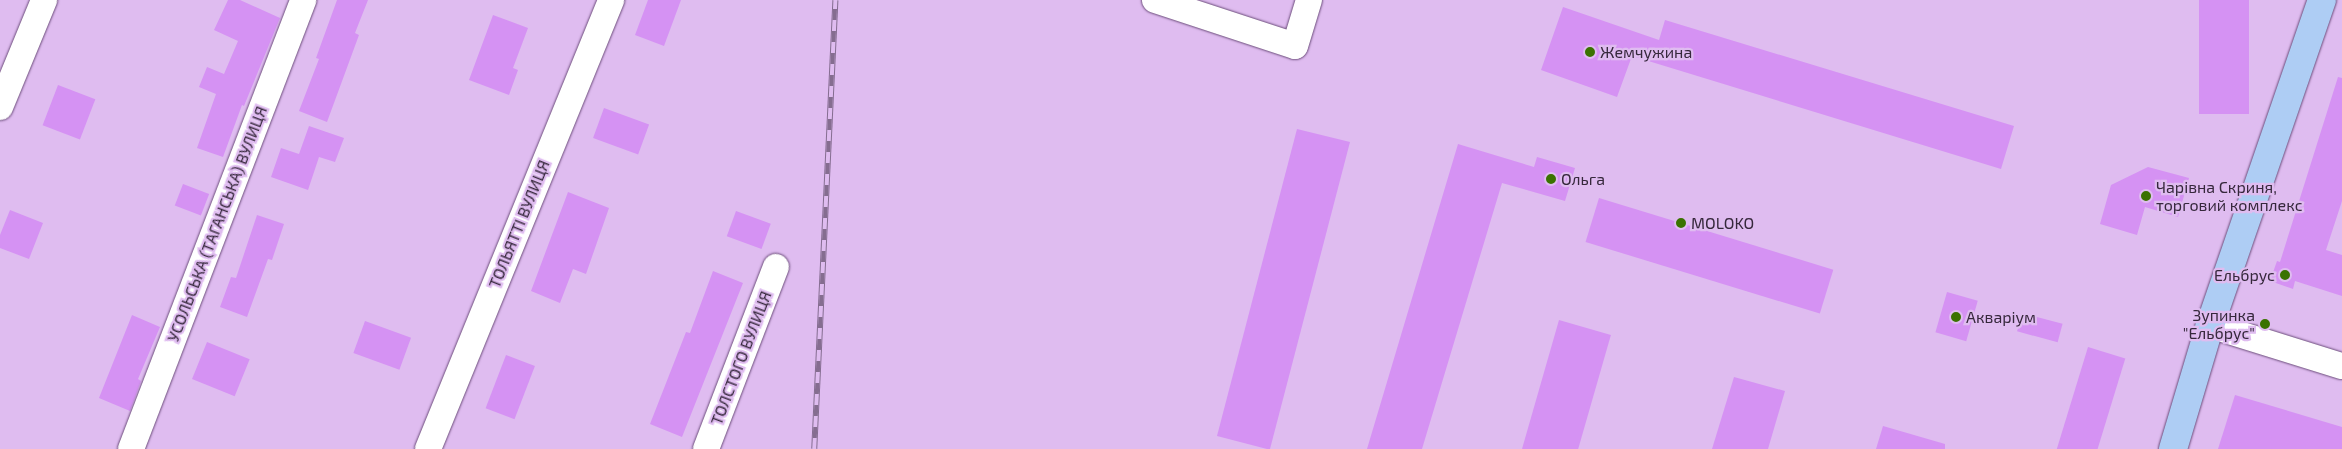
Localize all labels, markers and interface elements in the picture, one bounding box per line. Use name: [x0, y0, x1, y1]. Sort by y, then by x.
place label: Жемчужина: [1600, 42, 1692, 62]
marker: Жемчужина: [1584, 46, 1596, 58]
street label: УСОЛЬСЬКА (ТАГАНСЬКА) ВУЛИЦЯ: [163, 104, 271, 344]
street label: ТОЛЬЯТТІ ВУЛИЦЯ: [485, 157, 553, 291]
place label: Ольга: [1561, 169, 1605, 189]
marker: Ольга: [1545, 173, 1557, 185]
place label: Чарівна Скриня, торговий комплекс: [2156, 177, 2303, 215]
marker: Чарівна Скриня, торговий комплекс: [2140, 190, 2152, 202]
place label: MOLOKO: [1691, 213, 1754, 233]
marker: MOLOKO: [1675, 217, 1687, 229]
place label: Ельбрус: [2214, 265, 2275, 285]
marker: Ельбрус: [2279, 269, 2291, 281]
street label: ТОЛСТОГО ВУЛИЦЯ: [707, 288, 775, 428]
place label: Зупинка "Ельбрус": [2183, 305, 2255, 343]
place label: Акваріум: [1966, 307, 2036, 327]
marker: Акваріум: [1950, 311, 1962, 323]
marker: Зупинка "Ельбрус": [2259, 318, 2271, 330]

